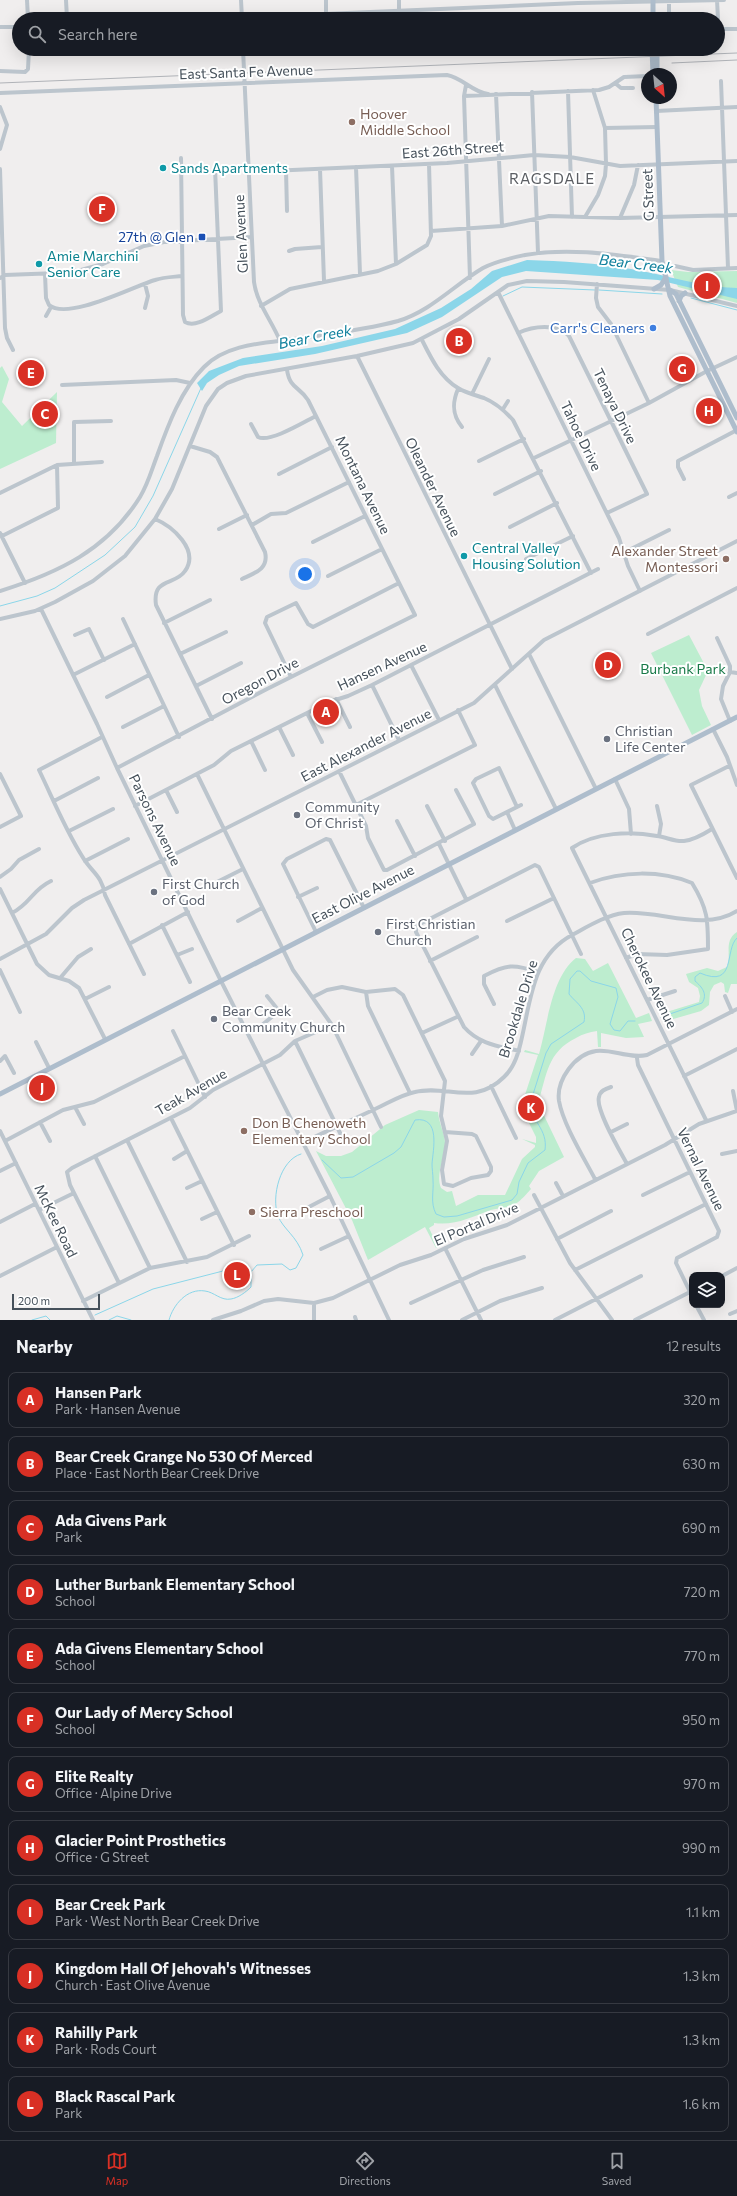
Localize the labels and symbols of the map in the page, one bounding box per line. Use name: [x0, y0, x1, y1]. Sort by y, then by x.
street label: East Santa Fe Avenue: [179, 61, 313, 82]
north arrow: [641, 68, 677, 104]
place label: Hoover Middle School: [360, 105, 450, 138]
marker: Hoover Middle School: [347, 117, 357, 127]
street label: East 26th Street: [401, 137, 505, 162]
place label: Sands Apartments: [171, 159, 288, 176]
marker: Sands Apartments: [158, 163, 168, 173]
street label: G Street: [638, 168, 657, 222]
district label: RAGSDALE: [509, 169, 595, 187]
pin: F: [89, 194, 115, 224]
street label: Glen Avenue: [230, 194, 251, 274]
place label: 27th @ Glen: [118, 228, 194, 245]
marker: 27th @ Glen: [197, 232, 207, 242]
place label: Amie Marchini Senior Care: [47, 247, 139, 280]
water label: Bear Creek: [598, 250, 675, 277]
marker: Amie Marchini Senior Care: [34, 259, 44, 269]
pin: I: [694, 271, 720, 301]
place label: Carr's Cleaners: [550, 319, 645, 336]
water label: Bear Creek: [277, 320, 354, 352]
marker: Carr's Cleaners: [648, 323, 658, 333]
pin: B: [446, 326, 472, 356]
pin: G: [669, 354, 695, 384]
pin: E: [18, 358, 44, 388]
street label: Tenaya Drive: [590, 365, 641, 446]
pin: H: [696, 396, 722, 426]
street label: Tahoe Drive: [557, 398, 606, 473]
pin: C: [32, 399, 58, 429]
street label: Montana Avenue: [332, 433, 395, 537]
street label: Oleander Avenue: [402, 434, 465, 539]
place label: Central Valley Housing Solution: [472, 539, 581, 572]
place label: Alexander Street Montessori: [611, 542, 718, 575]
marker: Central Valley Housing Solution: [459, 551, 469, 561]
marker: Alexander Street Montessori: [721, 554, 731, 564]
your location: [295, 564, 315, 584]
street label: Hansen Avenue: [334, 637, 429, 694]
pin: D: [595, 650, 621, 680]
street label: Oregon Drive: [218, 653, 301, 708]
park label: Burbank Park: [640, 660, 726, 677]
pin: A: [313, 697, 339, 727]
street label: East Alexander Avenue: [298, 705, 434, 785]
place label: Christian Life Center: [615, 722, 686, 755]
marker: Christian Life Center: [602, 734, 612, 744]
street label: Parsons Avenue: [126, 771, 185, 868]
place label: Community Of Christ: [305, 798, 380, 831]
marker: Community Of Christ: [292, 810, 302, 820]
street label: East Olive Avenue: [309, 860, 417, 927]
place label: First Church of God: [162, 875, 239, 908]
marker: First Church of God: [149, 887, 159, 897]
place label: First Christian Church: [386, 915, 476, 948]
street label: Cherokee Avenue: [618, 925, 681, 1031]
marker: First Christian Church: [373, 927, 383, 937]
street label: Brookdale Drive: [495, 958, 540, 1060]
place label: Bear Creek Community Church: [222, 1002, 345, 1035]
marker: Bear Creek Community Church: [209, 1014, 219, 1024]
street label: Teak Avenue: [152, 1064, 229, 1119]
pin: J: [29, 1073, 55, 1103]
pin: K: [518, 1093, 544, 1123]
place label: Don B Chenoweth Elementary School: [252, 1114, 371, 1147]
street label: Vernal Avenue: [674, 1125, 729, 1213]
marker: Don B Chenoweth Elementary School: [239, 1126, 249, 1136]
street label: McKee Road: [31, 1181, 81, 1260]
street label: El Portal Drive: [431, 1198, 521, 1249]
place label: Sierra Preschool: [260, 1203, 363, 1220]
marker: Sierra Preschool: [247, 1207, 257, 1217]
pin: L: [224, 1260, 250, 1290]
scale bar: [12, 1292, 100, 1311]

